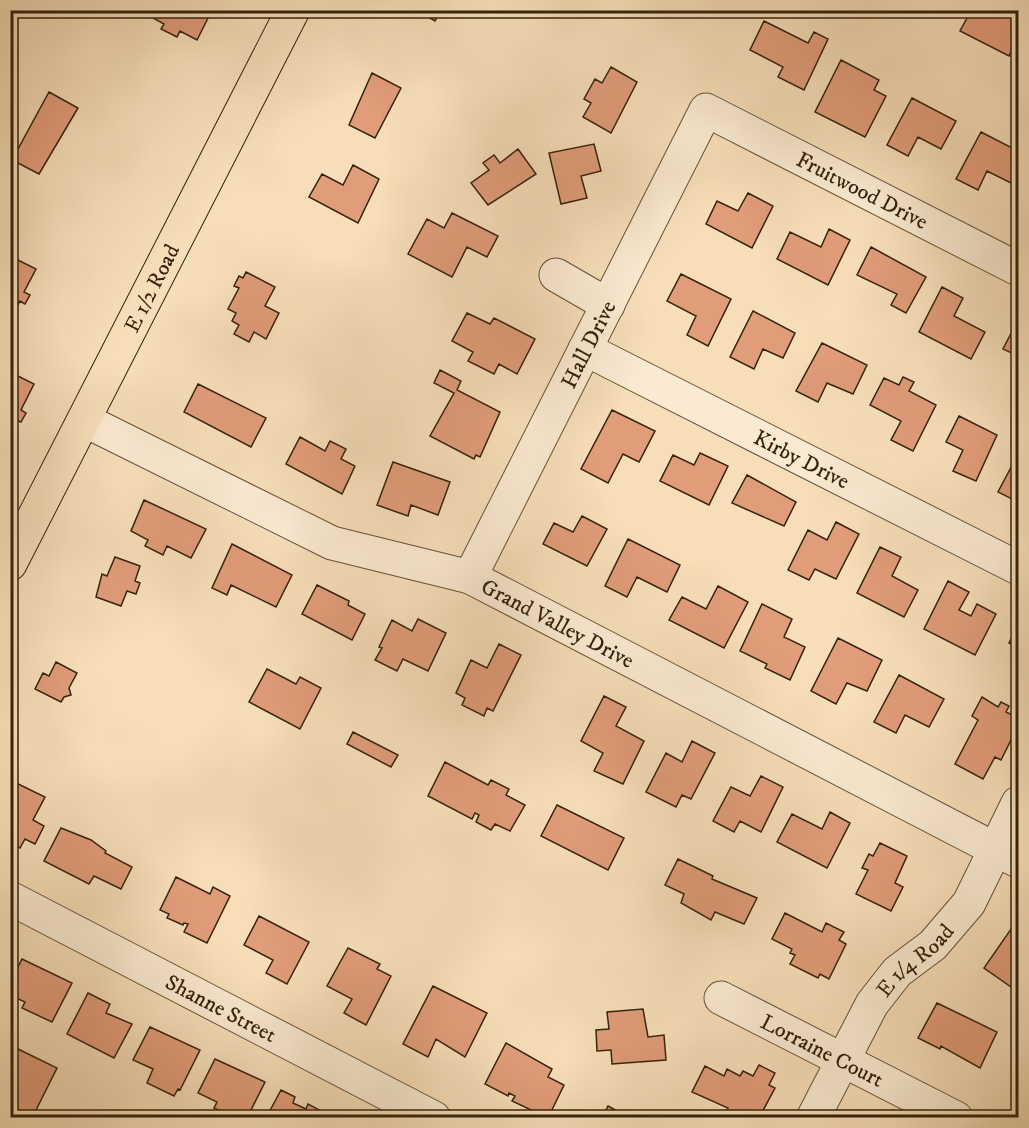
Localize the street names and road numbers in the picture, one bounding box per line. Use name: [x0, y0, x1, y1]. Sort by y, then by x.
street label: Fruitwood Drive: [792, 146, 932, 236]
street label: E 1/2 Road: [119, 240, 186, 337]
street label: Hall Drive: [556, 296, 622, 393]
street label: Kirby Drive: [749, 425, 854, 495]
street label: Grand Valley Drive: [476, 573, 638, 675]
street label: E 1/4 Road: [871, 919, 960, 1003]
street label: Shanne Street: [161, 969, 281, 1049]
street label: Lorraine Court: [756, 1009, 888, 1094]

